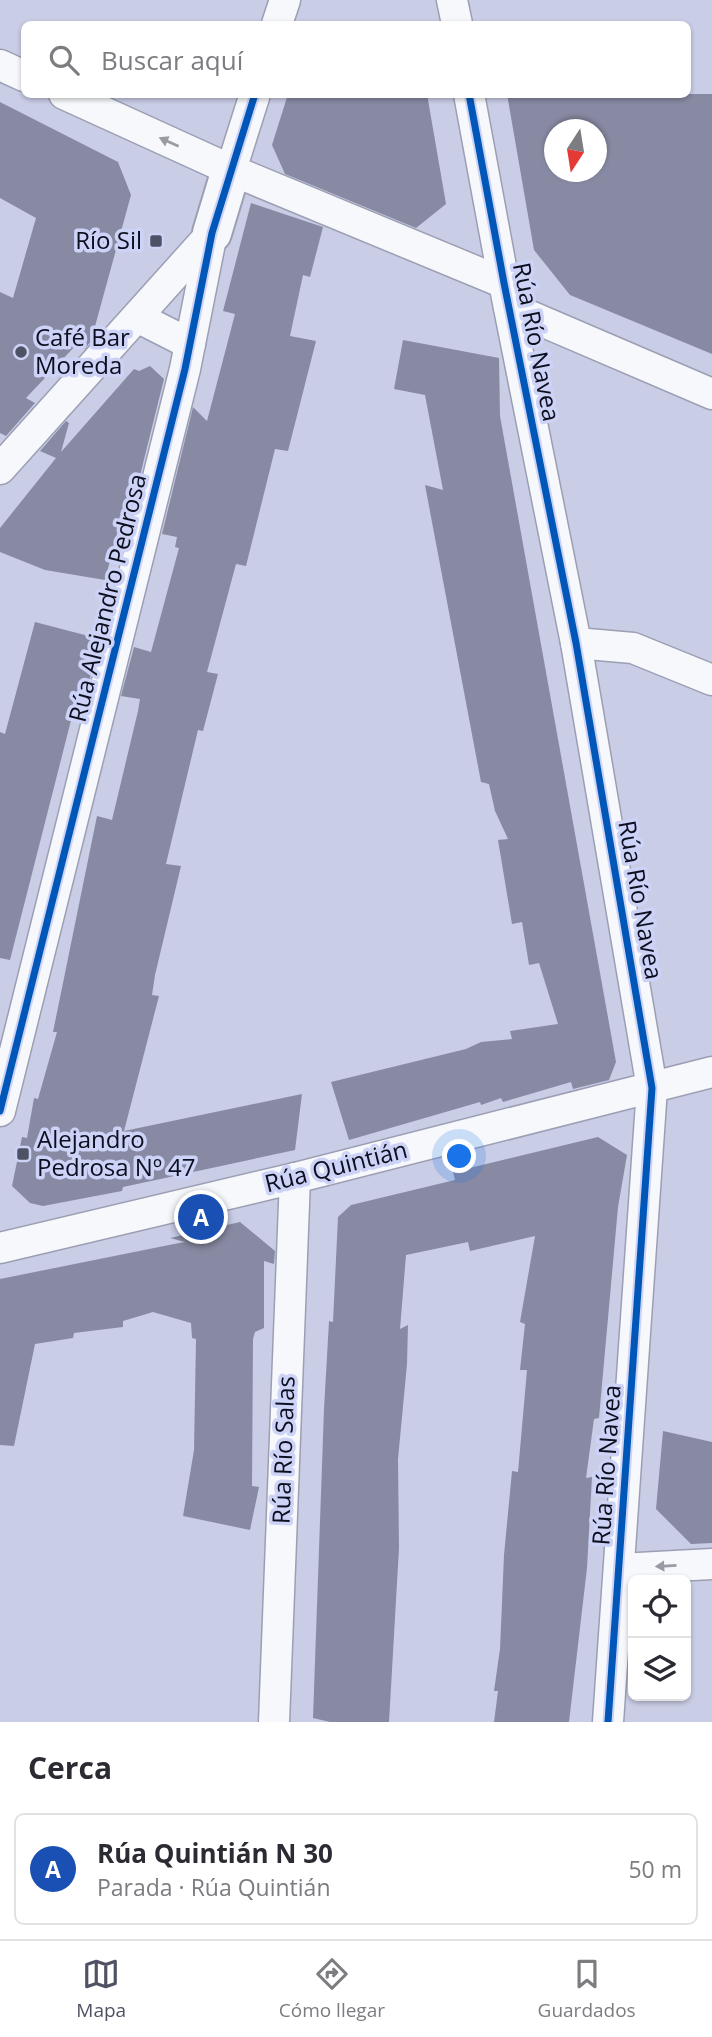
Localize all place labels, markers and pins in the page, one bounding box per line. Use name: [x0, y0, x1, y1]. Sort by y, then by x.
place label: Río Sil: [75, 223, 142, 256]
marker: Río Sil: [148, 233, 164, 249]
place label: Café Bar Moreda: [35, 320, 130, 381]
marker: Café Bar Moreda: [13, 344, 29, 360]
place label: Alejandro Pedrosa Nº 47: [37, 1122, 196, 1183]
marker: Alejandro Pedrosa Nº 47: [15, 1146, 31, 1162]
pin: A: [178, 1191, 224, 1243]

